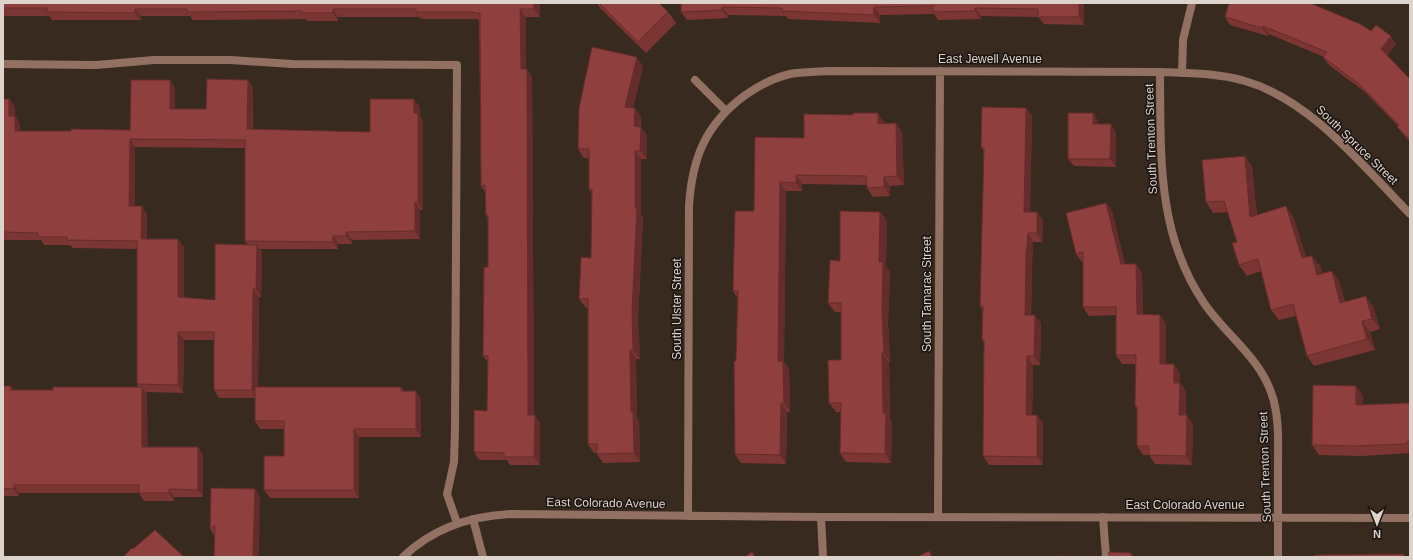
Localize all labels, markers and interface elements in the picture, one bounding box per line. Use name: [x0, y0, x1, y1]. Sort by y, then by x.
street label: East Jewell Avenue: [938, 52, 1042, 66]
street label: South Trenton Street: [1142, 83, 1160, 195]
street label: South Spruce Street: [1313, 102, 1401, 188]
street label: South Tamarac Street: [920, 235, 934, 352]
street label: South Ulster Street: [670, 258, 684, 360]
street label: South Trenton Street: [1256, 411, 1274, 523]
street label: East Colorado Avenue: [546, 495, 666, 511]
street label: East Colorado Avenue: [1125, 498, 1245, 512]
north arrow: [1357, 504, 1397, 544]
text: N: [1373, 528, 1381, 540]

